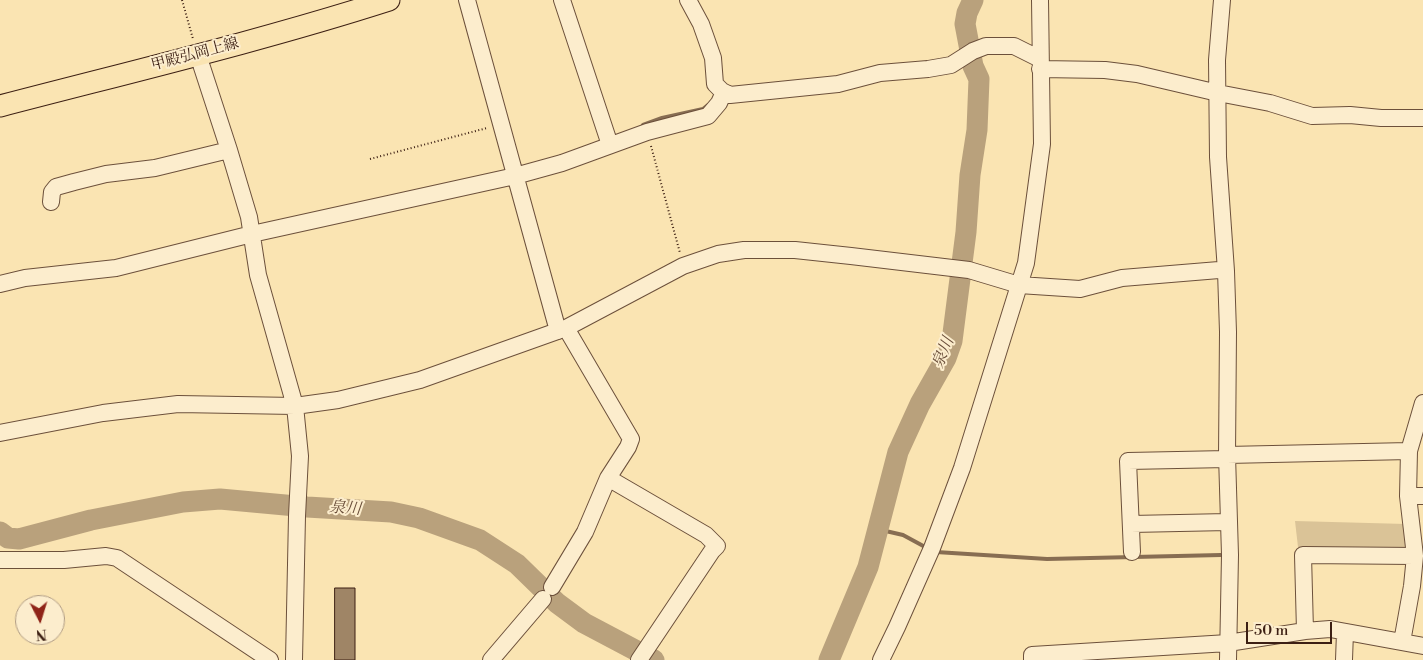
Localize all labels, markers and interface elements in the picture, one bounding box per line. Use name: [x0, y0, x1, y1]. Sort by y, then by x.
street label: 甲殿弘岡上線: [149, 35, 241, 75]
water label: 泉川: [929, 335, 959, 371]
water label: 泉川: [328, 498, 362, 520]
north arrow: [15, 595, 65, 645]
scale bar: [1248, 612, 1334, 644]
text: 50 m: [1254, 621, 1288, 640]
text: N: [35, 624, 48, 643]

